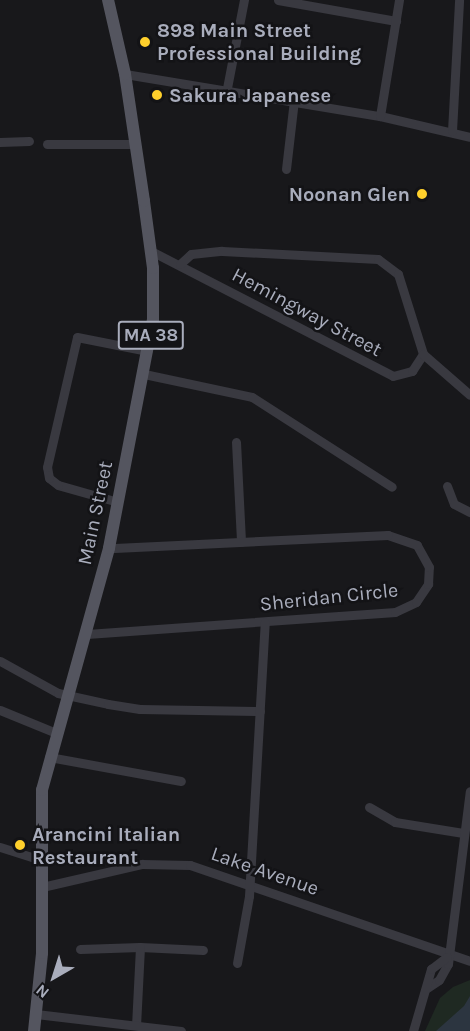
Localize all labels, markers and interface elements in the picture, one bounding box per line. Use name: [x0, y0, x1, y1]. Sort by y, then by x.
place label: 898 Main Street Professional Building: [157, 19, 361, 66]
marker: 898 Main Street Professional Building: [138, 35, 152, 49]
place label: Sakura Japanese: [169, 83, 331, 107]
marker: Sakura Japanese: [150, 88, 164, 102]
place label: Noonan Glen: [289, 182, 410, 206]
marker: Noonan Glen: [415, 187, 429, 201]
street label: Hemingway Street: [228, 262, 386, 362]
road number: MA 38: [116, 320, 186, 350]
street label: Main Street: [72, 459, 118, 567]
street label: Sheridan Circle: [259, 578, 399, 616]
place label: Arancini Italian Restaurant: [32, 822, 180, 869]
marker: Arancini Italian Restaurant: [13, 838, 27, 852]
street label: Lake Avenue: [208, 841, 322, 901]
north arrow: [24, 947, 84, 1007]
text: N: [32, 980, 53, 1002]

